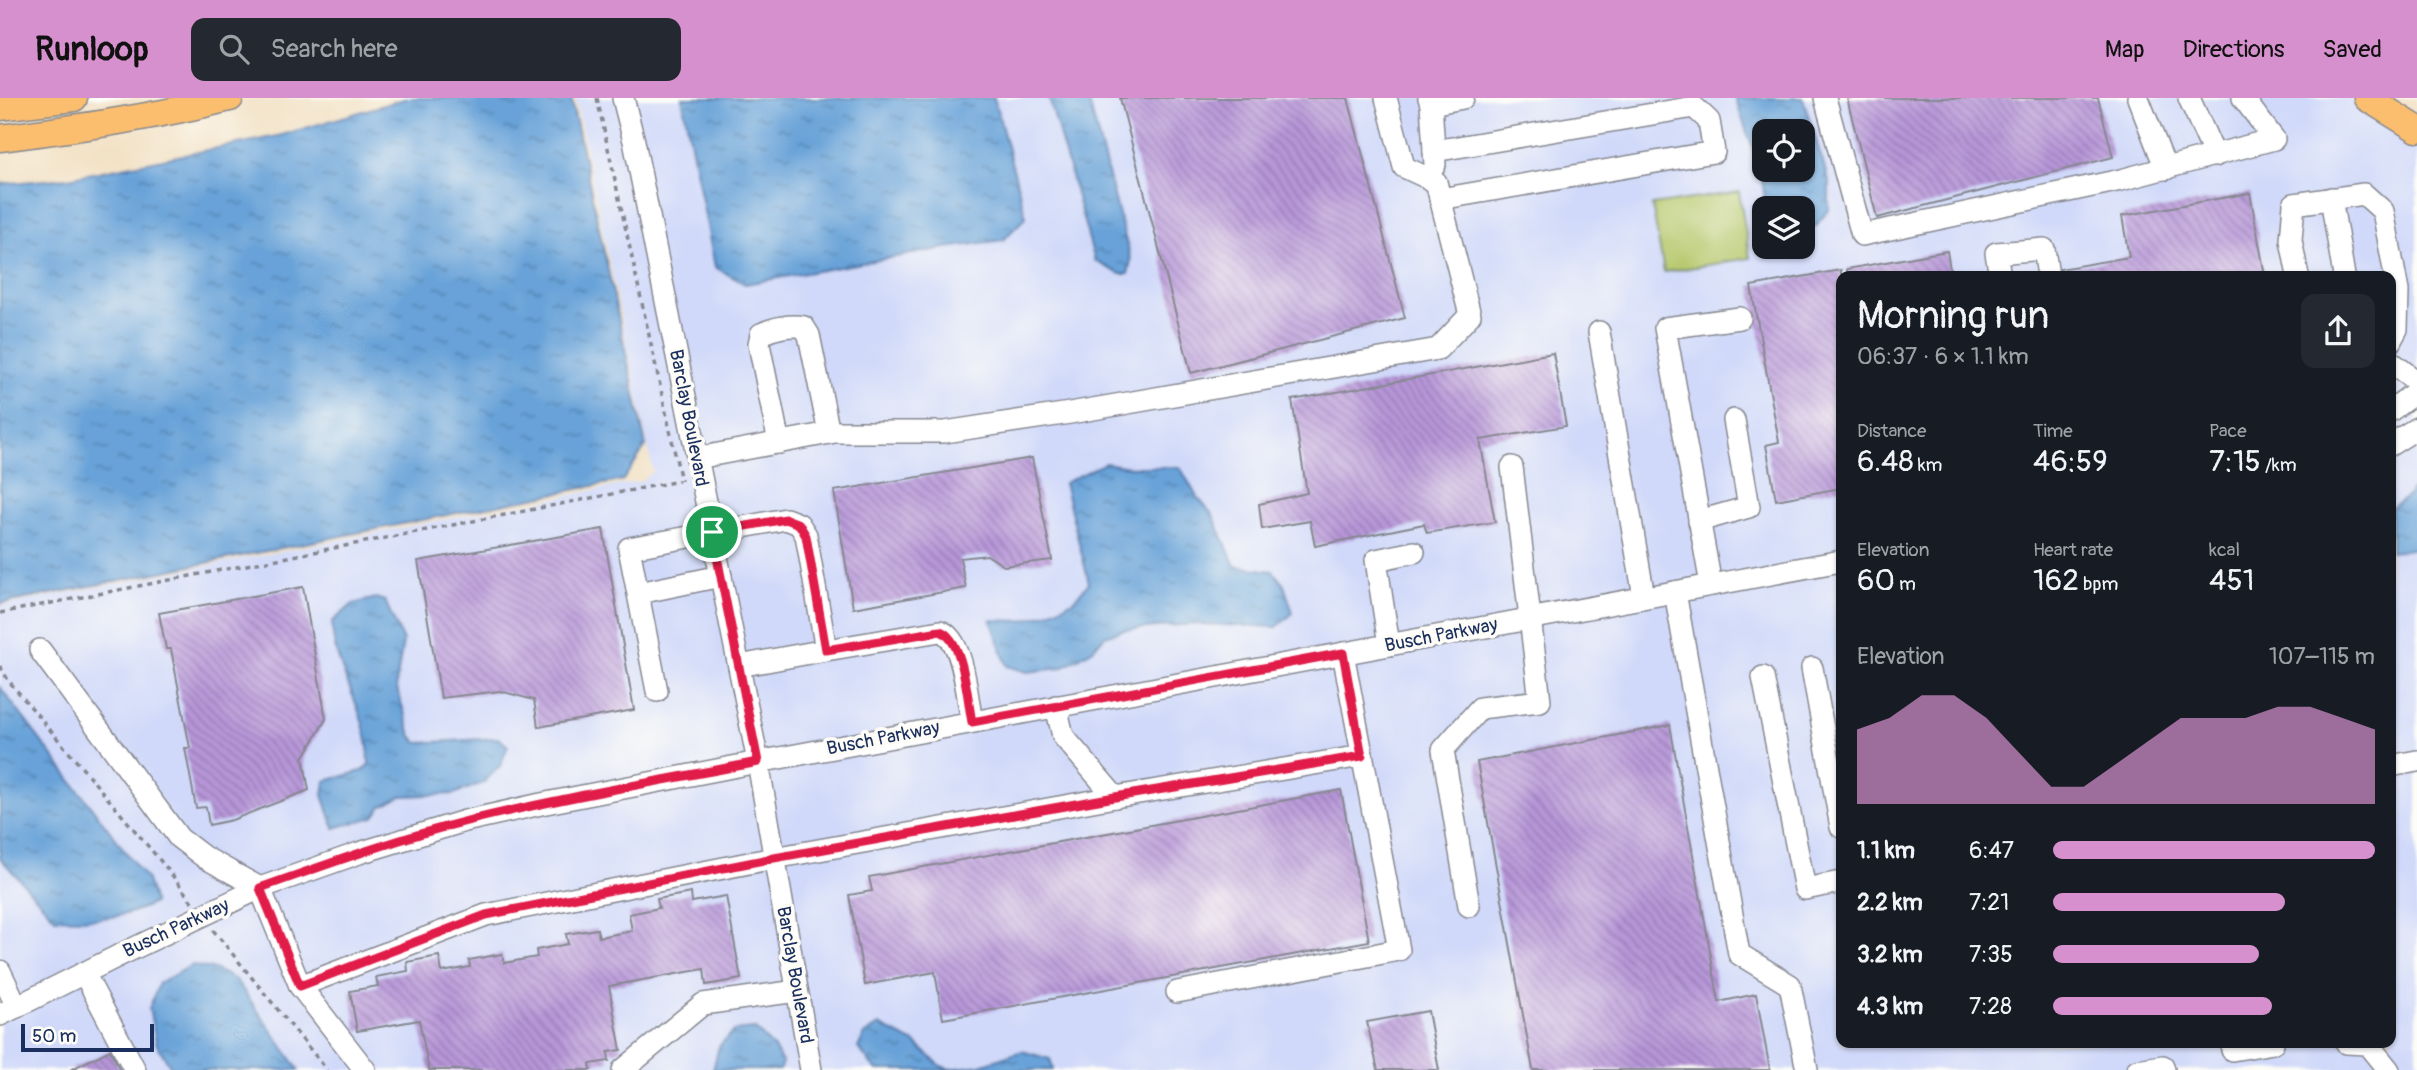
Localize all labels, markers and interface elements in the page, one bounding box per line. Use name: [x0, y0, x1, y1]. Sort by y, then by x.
search box: [191, 18, 681, 81]
text: Runloop: [35, 29, 149, 70]
icon: search: [215, 30, 253, 68]
text: Search here: [271, 33, 398, 65]
text: Map: [2105, 35, 2145, 64]
text: Directions: [2183, 35, 2284, 64]
text: Saved: [2322, 35, 2382, 64]
map controls: [1752, 119, 1815, 259]
button: locate: [1752, 119, 1815, 182]
button: layers: [1752, 196, 1815, 259]
text: Morning run: [1857, 292, 2049, 340]
button: share: [2301, 294, 2375, 368]
text: 06:37 · 6 × 1.1 km: [1857, 342, 2029, 371]
street label: Barclay Boulevard: [664, 347, 714, 489]
text: Distance: [1857, 419, 1926, 443]
text: Time: [2033, 419, 2073, 443]
text: Pace: [2209, 419, 2247, 443]
text: 6.48: [1857, 443, 1914, 480]
text: 46:59: [2033, 443, 2108, 480]
text: 7:15: [2209, 443, 2261, 480]
text: km: [1914, 453, 1942, 477]
text: /km: [2261, 453, 2297, 477]
pin: [682, 502, 742, 562]
icon: arrive: [693, 513, 731, 551]
text: Elevation: [1857, 538, 1929, 562]
text: Heart rate: [2033, 538, 2113, 562]
text: kcal: [2209, 538, 2240, 562]
text: 60: [1857, 562, 1895, 599]
text: 162: [2033, 562, 2079, 599]
text: 451: [2209, 562, 2254, 599]
text: m: [1895, 572, 1916, 596]
text: bpm: [2079, 572, 2118, 596]
street label: Busch Parkway: [1382, 612, 1500, 658]
text: Elevation: [1857, 642, 1945, 671]
text: 107–115 m: [2269, 642, 2375, 671]
street label: Busch Parkway: [824, 715, 942, 761]
text: 1.1 km: [1857, 836, 1915, 865]
text: 6:47: [1969, 836, 2014, 865]
text: 2.2 km: [1857, 888, 1923, 917]
text: 7:21: [1969, 888, 2009, 917]
street label: Busch Parkway: [119, 893, 233, 963]
street label: Barclay Boulevard: [771, 904, 819, 1046]
text: 3.2 km: [1857, 940, 1923, 969]
text: 7:35: [1969, 940, 2013, 969]
text: 4.3 km: [1857, 992, 1923, 1021]
text: 7:28: [1969, 992, 2012, 1021]
scale bar: [21, 1021, 154, 1053]
text: 50 m: [32, 1024, 76, 1048]

